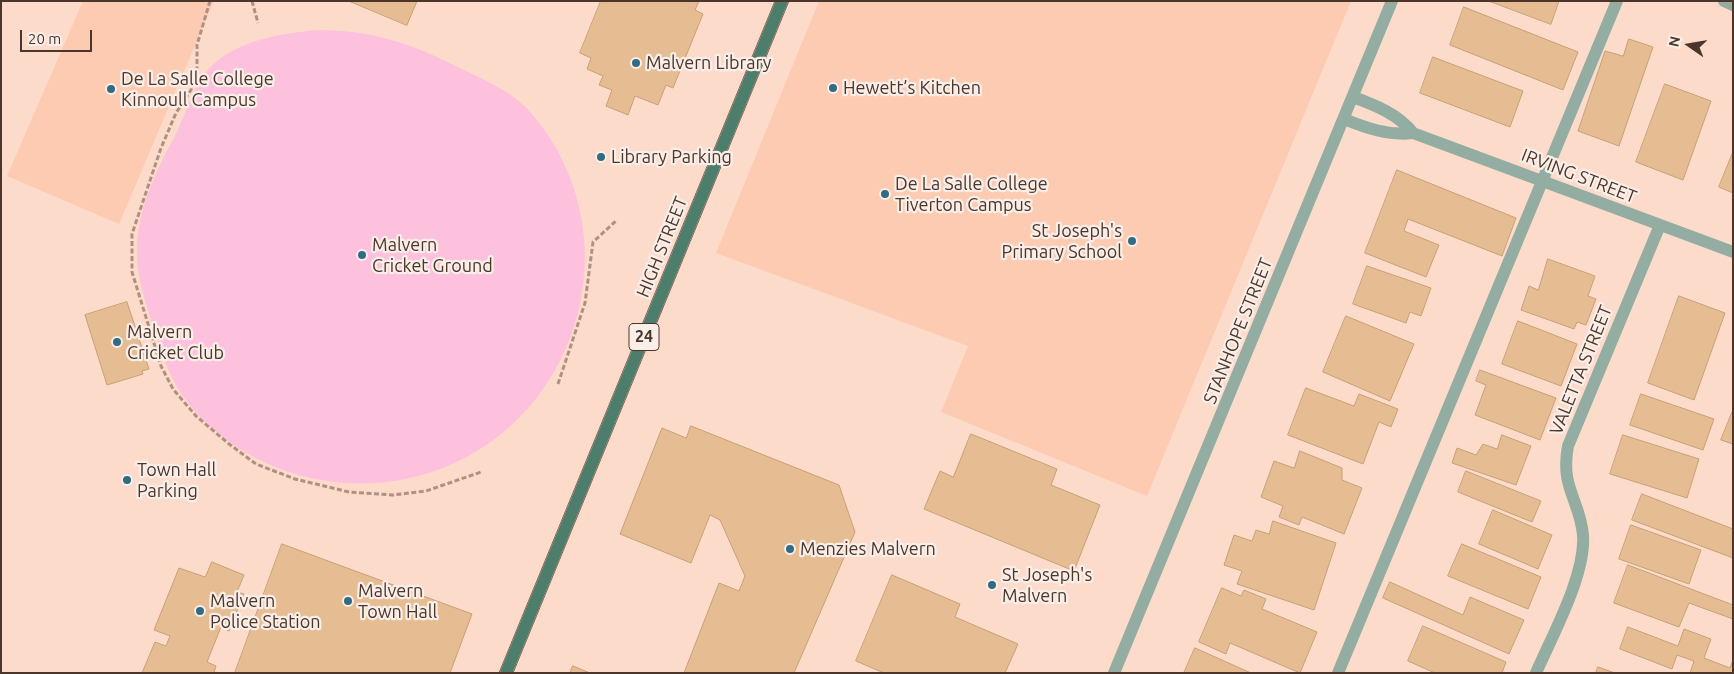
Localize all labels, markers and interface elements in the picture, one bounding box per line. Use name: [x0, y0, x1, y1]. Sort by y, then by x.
scale bar: [22, 20, 95, 52]
north arrow: [1664, 20, 1714, 70]
text: 20 m: [28, 30, 61, 47]
text: N: [1665, 35, 1683, 49]
place label: Malvern Library: [646, 52, 772, 74]
marker: Malvern Library: [630, 57, 642, 69]
place label: De La Salle College Kinnoull Campus: [121, 68, 274, 110]
place label: Hewett’s Kitchen: [843, 77, 981, 99]
marker: Hewett’s Kitchen: [827, 82, 839, 94]
marker: De La Salle College Kinnoull Campus: [105, 83, 117, 95]
street label: IRVING STREET: [1518, 144, 1640, 208]
place label: Library Parking: [611, 146, 732, 168]
marker: Library Parking: [595, 151, 607, 163]
place label: De La Salle College Tiverton Campus: [895, 173, 1048, 215]
marker: De La Salle College Tiverton Campus: [879, 188, 891, 200]
street label: HIGH STREET: [632, 194, 692, 300]
place label: St Joseph's Primary School: [1001, 220, 1122, 262]
place label: Malvern Cricket Ground: [372, 234, 493, 276]
marker: St Joseph's Primary School: [1126, 235, 1138, 247]
marker: Malvern Cricket Ground: [356, 249, 368, 261]
street label: STANHOPE STREET: [1199, 255, 1277, 407]
street label: VALETTA STREET: [1545, 302, 1617, 438]
place label: Malvern Cricket Club: [127, 321, 224, 364]
road number: 24: [629, 324, 659, 351]
marker: Malvern Cricket Club: [111, 336, 123, 348]
place label: Town Hall Parking: [137, 459, 216, 502]
marker: Town Hall Parking: [121, 474, 133, 486]
place label: Menzies Malvern: [800, 538, 936, 560]
marker: Menzies Malvern: [784, 543, 796, 555]
place label: St Joseph's Malvern: [1002, 564, 1092, 606]
marker: St Joseph's Malvern: [986, 579, 998, 591]
place label: Malvern Town Hall: [358, 580, 437, 622]
place label: Malvern Police Station: [210, 590, 321, 632]
marker: Malvern Town Hall: [342, 595, 354, 607]
marker: Malvern Police Station: [194, 605, 206, 617]

